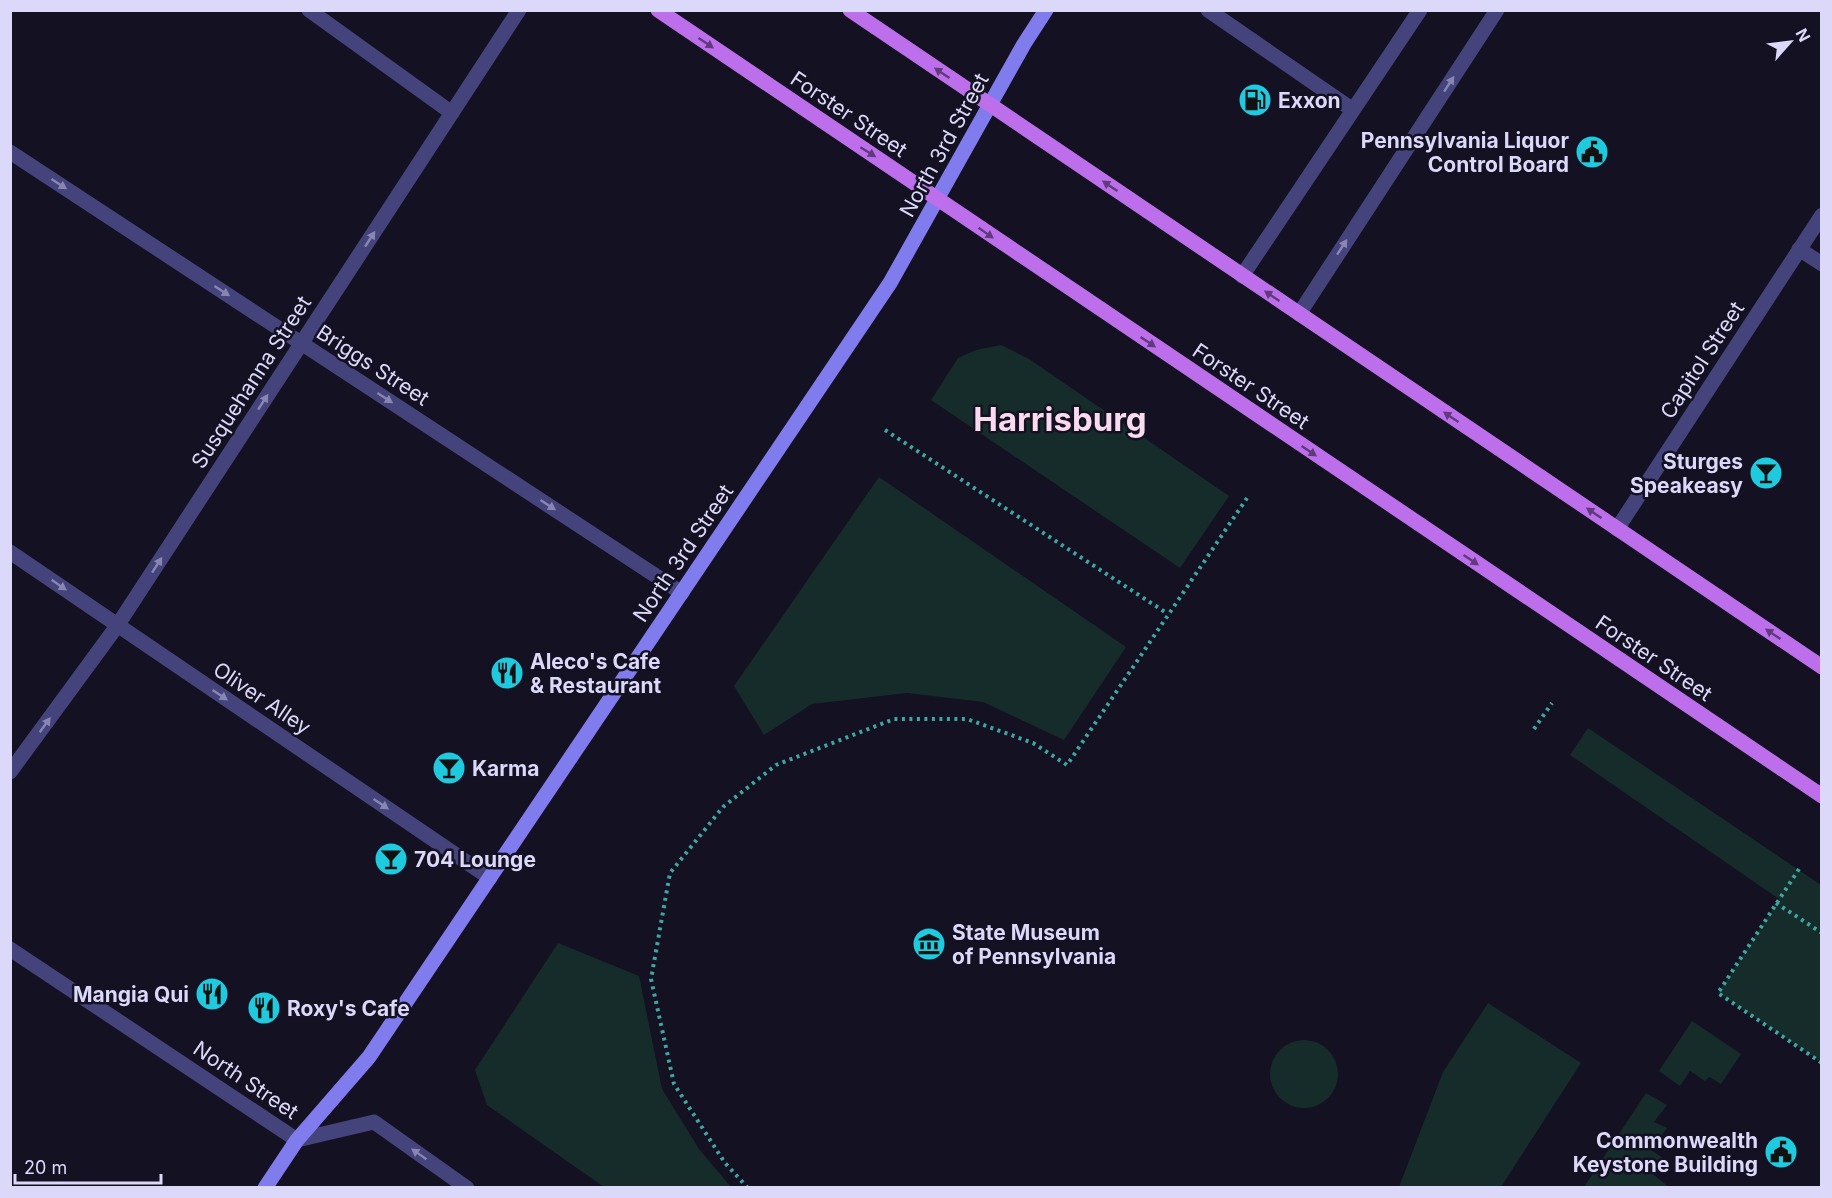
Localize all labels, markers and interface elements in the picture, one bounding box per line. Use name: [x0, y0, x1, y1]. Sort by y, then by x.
north arrow: [1760, 12, 1820, 72]
text: N: [1792, 25, 1815, 45]
one-way arrow: [698, 37, 714, 49]
street label: Forster Street: [786, 66, 912, 162]
one-way arrow: [934, 68, 950, 79]
street label: North 3rd Street: [894, 69, 994, 221]
one-way arrow: [1443, 76, 1454, 92]
fuel station icon: Exxon: [1237, 82, 1273, 118]
place label: Exxon: [1278, 88, 1341, 113]
place label: Pennsylvania Liquor Control Board: [1361, 128, 1569, 177]
public building icon: Pennsylvania Liquor Control Board: [1574, 134, 1610, 170]
one-way arrow: [860, 146, 876, 157]
one-way arrow: [51, 178, 67, 190]
one-way arrow: [1103, 180, 1119, 192]
one-way arrow: [978, 227, 994, 238]
one-way arrow: [364, 231, 376, 247]
one-way arrow: [1336, 240, 1348, 256]
one-way arrow: [214, 285, 230, 297]
one-way arrow: [1264, 290, 1280, 302]
street label: Susquehanna Street: [186, 291, 316, 473]
street label: Capitol Street: [1655, 297, 1749, 423]
street label: Briggs Street: [312, 319, 434, 411]
one-way arrow: [1139, 336, 1155, 348]
street label: Forster Street: [1188, 338, 1314, 434]
one-way arrow: [377, 392, 393, 404]
one-way arrow: [258, 394, 269, 410]
district label: Harrisburg: [973, 399, 1147, 439]
one-way arrow: [1443, 411, 1459, 422]
one-way arrow: [1301, 445, 1317, 457]
place label: Sturges Speakeasy: [1630, 449, 1743, 498]
bar icon: Sturges Speakeasy: [1748, 455, 1784, 491]
street label: North 3rd Street: [628, 479, 738, 626]
one-way arrow: [540, 500, 557, 511]
one-way arrow: [1586, 508, 1602, 519]
one-way arrow: [1463, 554, 1479, 565]
one-way arrow: [151, 557, 162, 573]
one-way arrow: [50, 579, 66, 591]
street label: Forster Street: [1591, 610, 1717, 706]
one-way arrow: [1765, 629, 1781, 640]
place label: Aleco's Cafe & Restaurant: [530, 649, 661, 698]
restaurant icon: Aleco's Cafe & Restaurant: [489, 655, 525, 691]
street label: Oliver Alley: [209, 656, 316, 740]
one-way arrow: [211, 689, 227, 701]
one-way arrow: [39, 718, 51, 734]
bar icon: Karma: [431, 750, 467, 786]
place label: Karma: [472, 756, 539, 781]
one-way arrow: [373, 798, 389, 809]
bar icon: 704 Lounge: [373, 841, 409, 877]
place label: 704 Lounge: [414, 847, 536, 872]
place label: State Museum of Pennsylvania: [952, 920, 1116, 969]
museum icon: State Museum of Pennsylvania: [911, 926, 947, 962]
restaurant icon: Mangia Qui: [194, 976, 230, 1012]
place label: Mangia Qui: [73, 982, 189, 1007]
restaurant icon: Roxy's Cafe: [246, 990, 282, 1026]
place label: Roxy's Cafe: [287, 996, 410, 1021]
street label: North Street: [189, 1036, 303, 1124]
place label: Commonwealth Keystone Building: [1573, 1128, 1758, 1177]
public building icon: Commonwealth Keystone Building: [1763, 1134, 1799, 1170]
scale bar: [15, 1147, 160, 1185]
one-way arrow: [411, 1149, 427, 1160]
text: 20 m: [24, 1157, 67, 1178]

